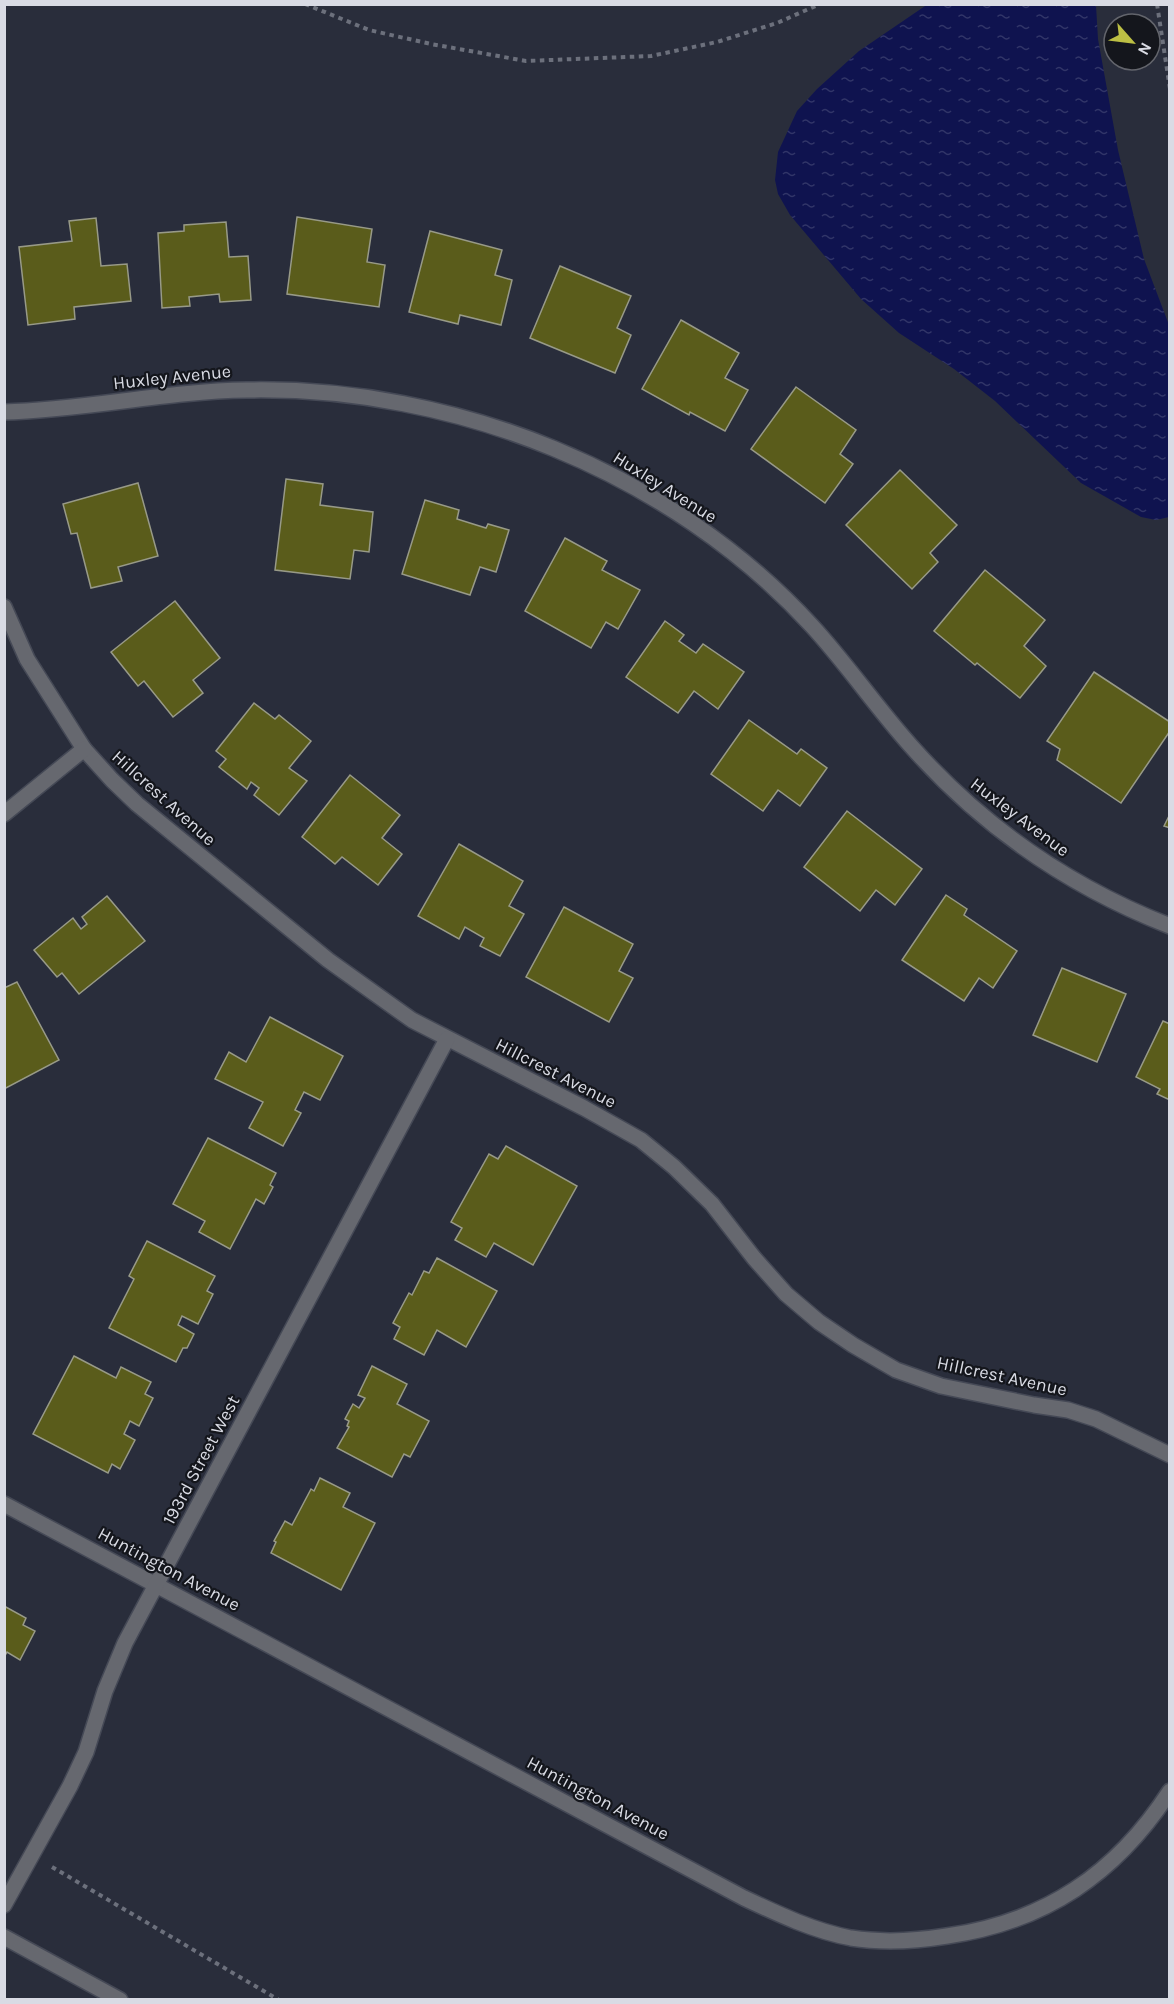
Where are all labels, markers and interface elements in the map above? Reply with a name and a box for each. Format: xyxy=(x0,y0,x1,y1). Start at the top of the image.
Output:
north arrow xyxy=(1102,12,1162,72)
text: N xyxy=(1134,39,1156,58)
street label: Huxley Avenue xyxy=(112,360,232,394)
street label: Huxley Avenue xyxy=(609,446,721,528)
street label: Hillcrest Avenue xyxy=(107,746,221,850)
street label: Huxley Avenue xyxy=(966,773,1074,861)
street label: Hillcrest Avenue xyxy=(492,1033,620,1113)
street label: Hillcrest Avenue xyxy=(935,1351,1069,1401)
street label: 193rd Street West xyxy=(158,1391,244,1528)
street label: Huntington Avenue xyxy=(94,1522,244,1616)
street label: Huntington Avenue xyxy=(523,1751,673,1845)

